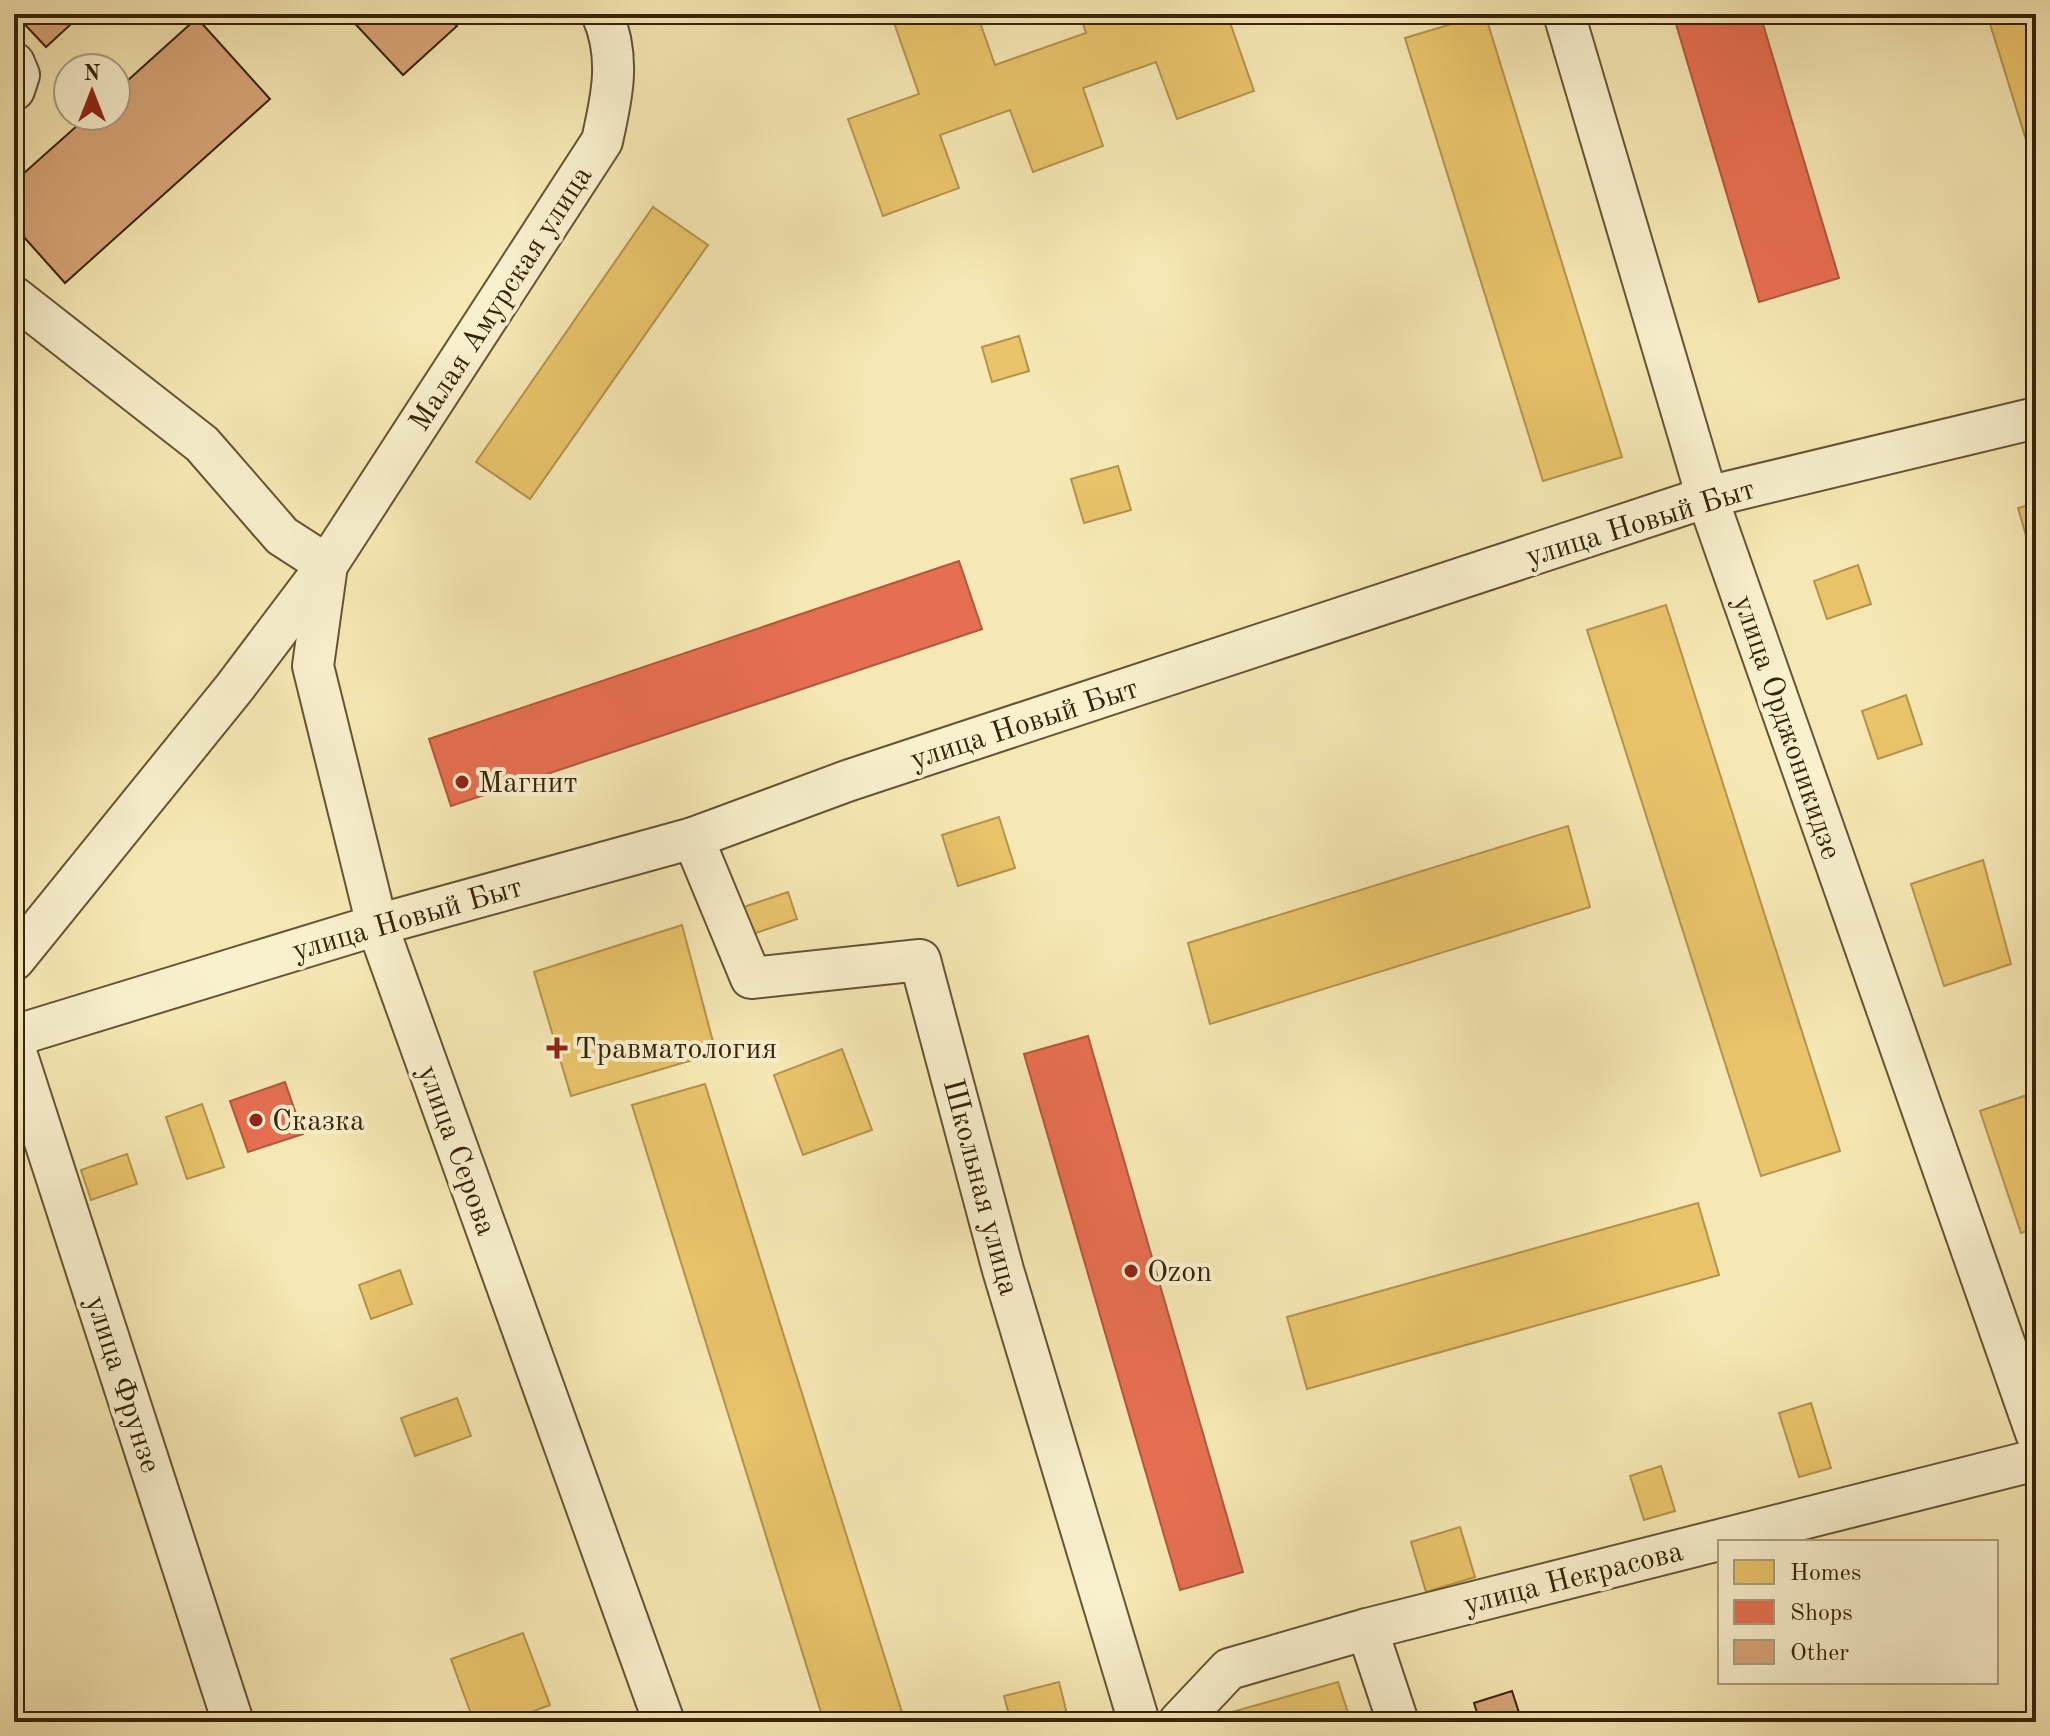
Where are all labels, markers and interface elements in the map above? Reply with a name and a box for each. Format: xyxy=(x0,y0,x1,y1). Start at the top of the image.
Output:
north arrow xyxy=(52,52,132,132)
text: N xyxy=(84,63,101,85)
street label: Малая Амурская улица xyxy=(405,161,599,437)
street label: улица Новый Быт xyxy=(1523,475,1759,573)
street label: улица Орджоникидзе xyxy=(1727,592,1845,864)
street label: улица Новый Быт xyxy=(907,674,1142,776)
place label: Магнит xyxy=(478,769,578,799)
marker: Магнит xyxy=(453,773,471,791)
street label: улица Новый Быт xyxy=(289,873,526,967)
place label: Травматология xyxy=(575,1035,777,1065)
marker: Травматология xyxy=(546,1037,568,1059)
street label: улица Серова xyxy=(411,1062,501,1240)
street label: Школьная улица xyxy=(937,1076,1023,1299)
place label: Сказка xyxy=(272,1107,365,1137)
marker: Сказка xyxy=(247,1111,265,1129)
place label: Ozon xyxy=(1147,1258,1212,1288)
marker: Ozon xyxy=(1122,1262,1140,1280)
street label: улица Фрунзе xyxy=(79,1292,165,1477)
street label: улица Некрасова xyxy=(1461,1537,1687,1621)
legend xyxy=(1718,1540,1998,1684)
text: Homes xyxy=(1790,1562,1861,1586)
text: Shops xyxy=(1790,1602,1853,1626)
text: Other xyxy=(1790,1642,1849,1666)

